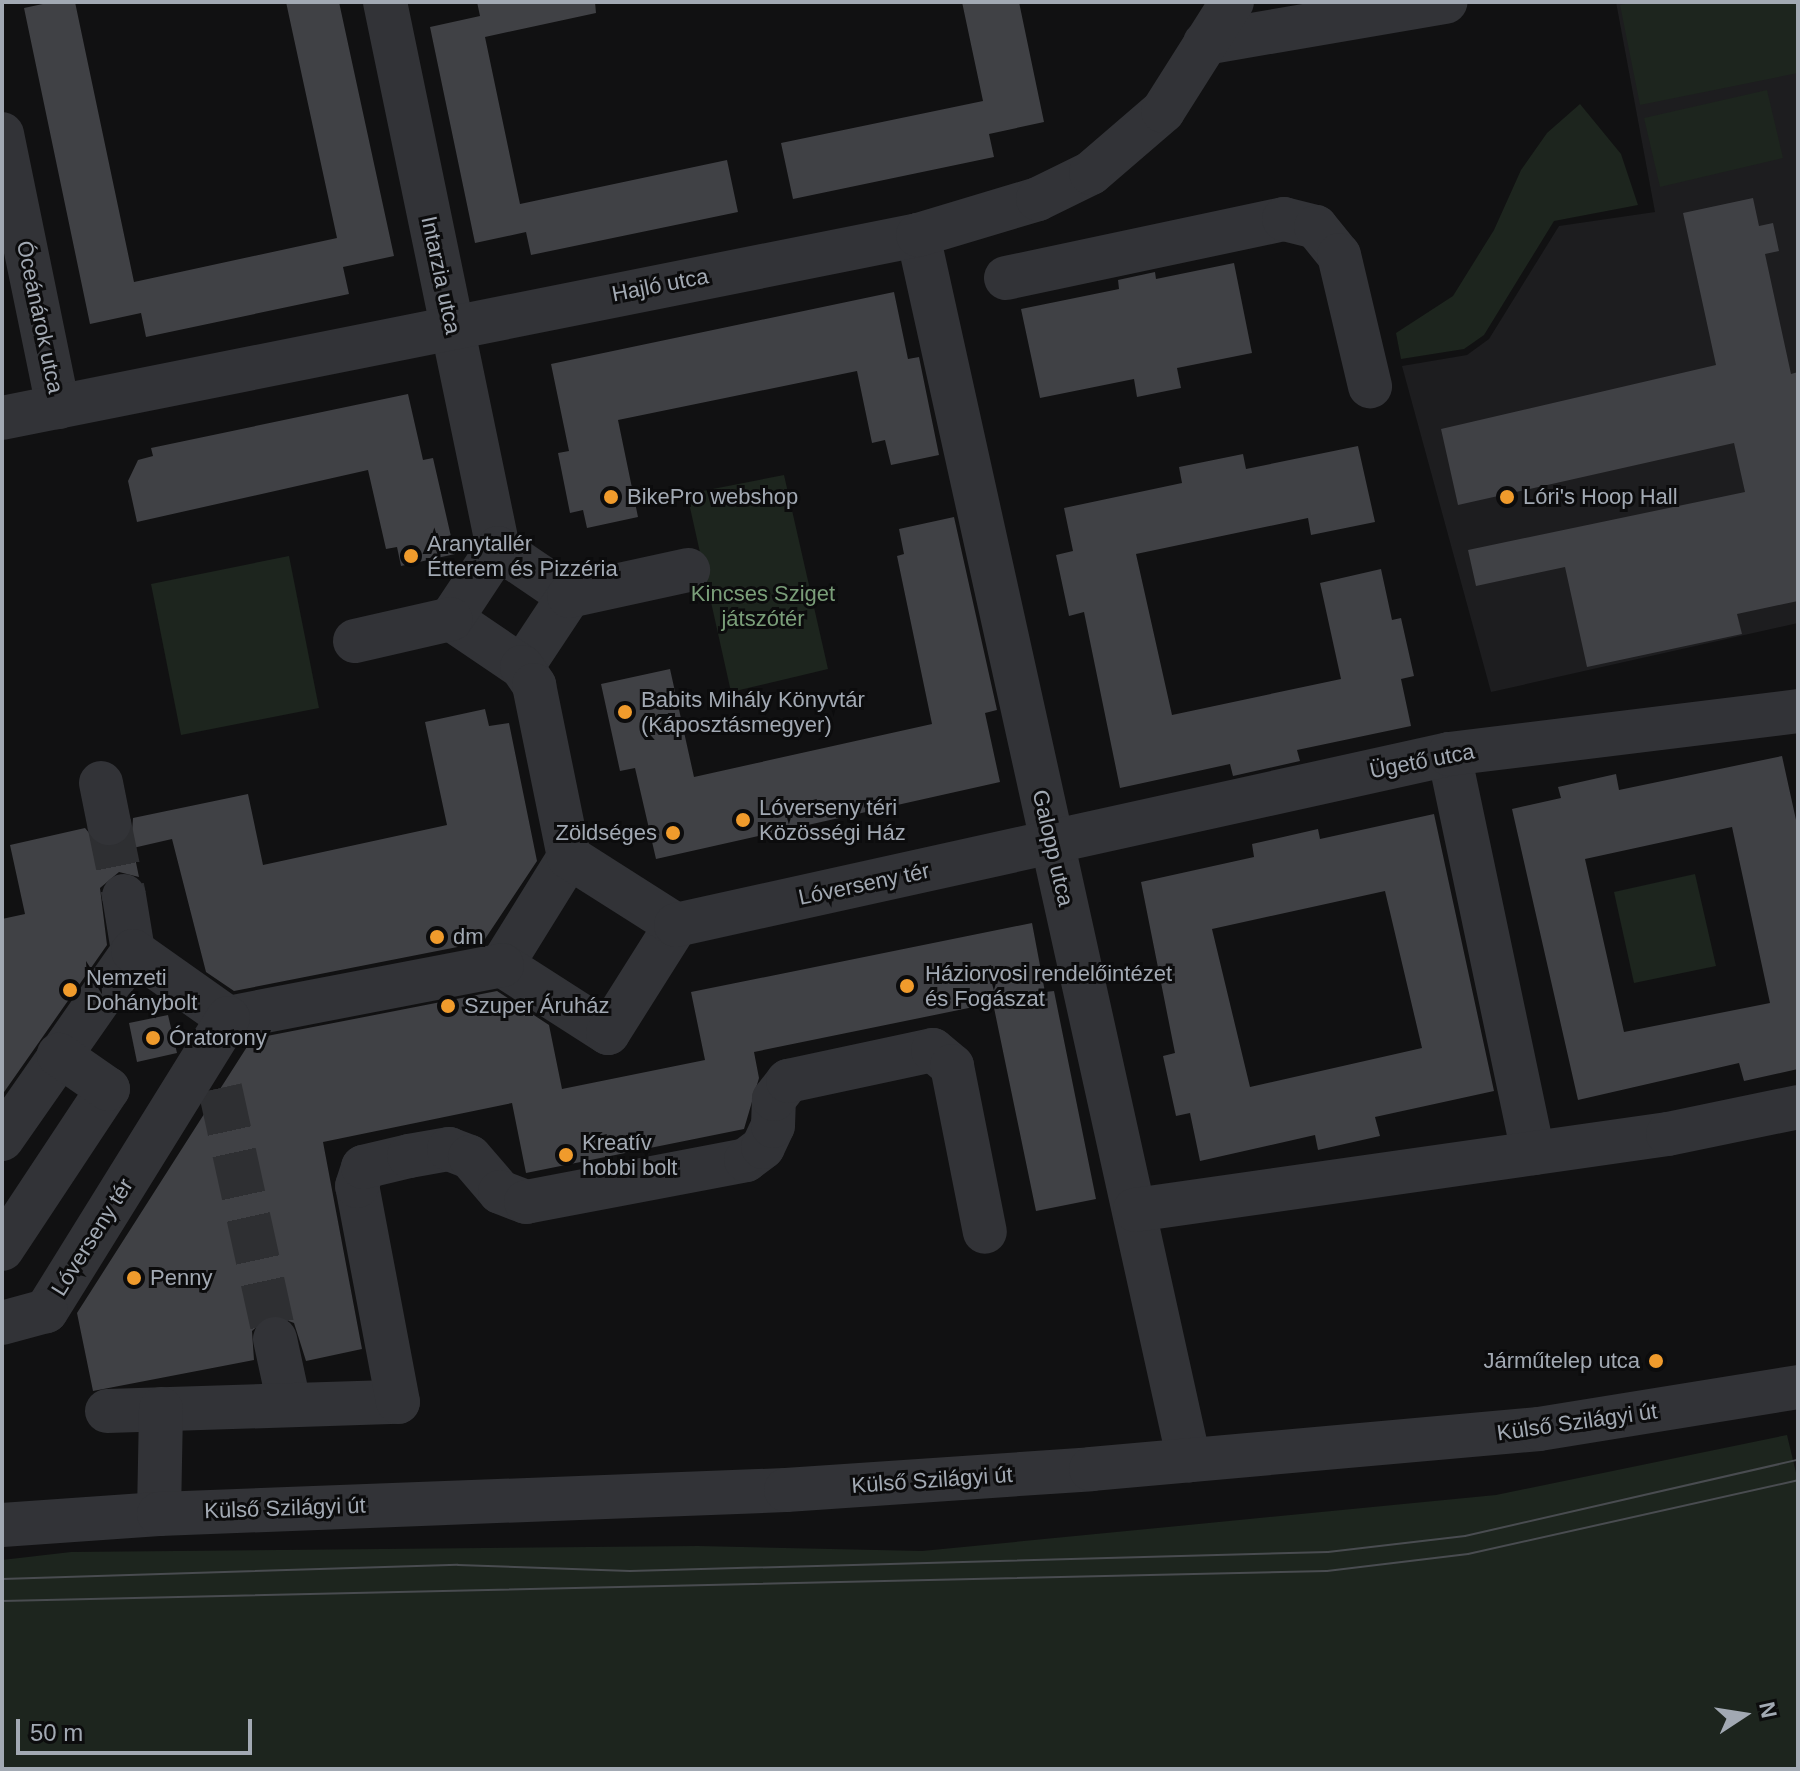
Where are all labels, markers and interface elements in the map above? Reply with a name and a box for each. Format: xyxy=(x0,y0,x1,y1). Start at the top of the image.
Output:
street label: Intarzia utca xyxy=(416,214,466,336)
street label: Óceánárok utca xyxy=(11,238,69,396)
street label: Hajló utca xyxy=(609,263,711,307)
place label: BikePro webshop xyxy=(627,484,798,510)
place label: Lóri's Hoop Hall xyxy=(1523,484,1678,510)
marker: BikePro webshop xyxy=(602,488,620,506)
marker: Lóri's Hoop Hall xyxy=(1498,488,1516,506)
place label: Aranytallér Étterem és Pizzéria xyxy=(427,530,618,582)
marker: Aranytallér Étterem és Pizzéria xyxy=(402,547,420,565)
park label: Kincses Sziget játszótér xyxy=(691,580,835,632)
place label: Babits Mihály Könyvtár (Káposztásmegyer) xyxy=(641,686,865,738)
marker: Babits Mihály Könyvtár (Káposztásmegyer) xyxy=(616,703,634,721)
street label: Ügető utca xyxy=(1367,738,1477,784)
street label: Galopp utca xyxy=(1027,787,1079,909)
place label: Lóverseny téri Közösségi Ház xyxy=(759,794,906,846)
marker: Lóverseny téri Közösségi Ház xyxy=(734,811,752,829)
place label: Zöldséges xyxy=(555,820,657,846)
marker: Zöldséges xyxy=(664,824,682,842)
street label: Lóverseny tér xyxy=(796,857,932,911)
place label: dm xyxy=(453,924,484,950)
marker: dm xyxy=(428,928,446,946)
place label: Háziorvosi rendelőintézet és Fogászat xyxy=(925,960,1172,1012)
place label: Nemzeti Dohánybolt xyxy=(86,964,197,1016)
marker: Háziorvosi rendelőintézet és Fogászat xyxy=(896,975,918,997)
marker: Nemzeti Dohánybolt xyxy=(61,981,79,999)
place label: Szuper Áruház xyxy=(464,993,610,1019)
marker: Szuper Áruház xyxy=(439,997,457,1015)
place label: Óratorony xyxy=(169,1025,267,1051)
marker: Óratorony xyxy=(144,1029,162,1047)
place label: Kreatív hobbi bolt xyxy=(582,1129,677,1180)
marker: Kreatív hobbi bolt xyxy=(557,1146,575,1164)
street label: Lóverseny tér xyxy=(45,1173,139,1301)
place label: Penny xyxy=(150,1265,212,1291)
marker: Penny xyxy=(125,1269,143,1287)
place label: Járműtelep utca xyxy=(1483,1348,1640,1374)
marker: Járműtelep utca xyxy=(1647,1352,1665,1370)
street label: Külső Szilágyi út xyxy=(1495,1398,1659,1446)
street label: Külső Szilágyi út xyxy=(851,1461,1013,1499)
street label: Külső Szilágyi út xyxy=(204,1492,366,1524)
north arrow xyxy=(1704,1675,1784,1755)
text: N xyxy=(1754,1700,1782,1720)
scale bar xyxy=(20,1703,256,1753)
text: 50 m xyxy=(30,1719,83,1746)

